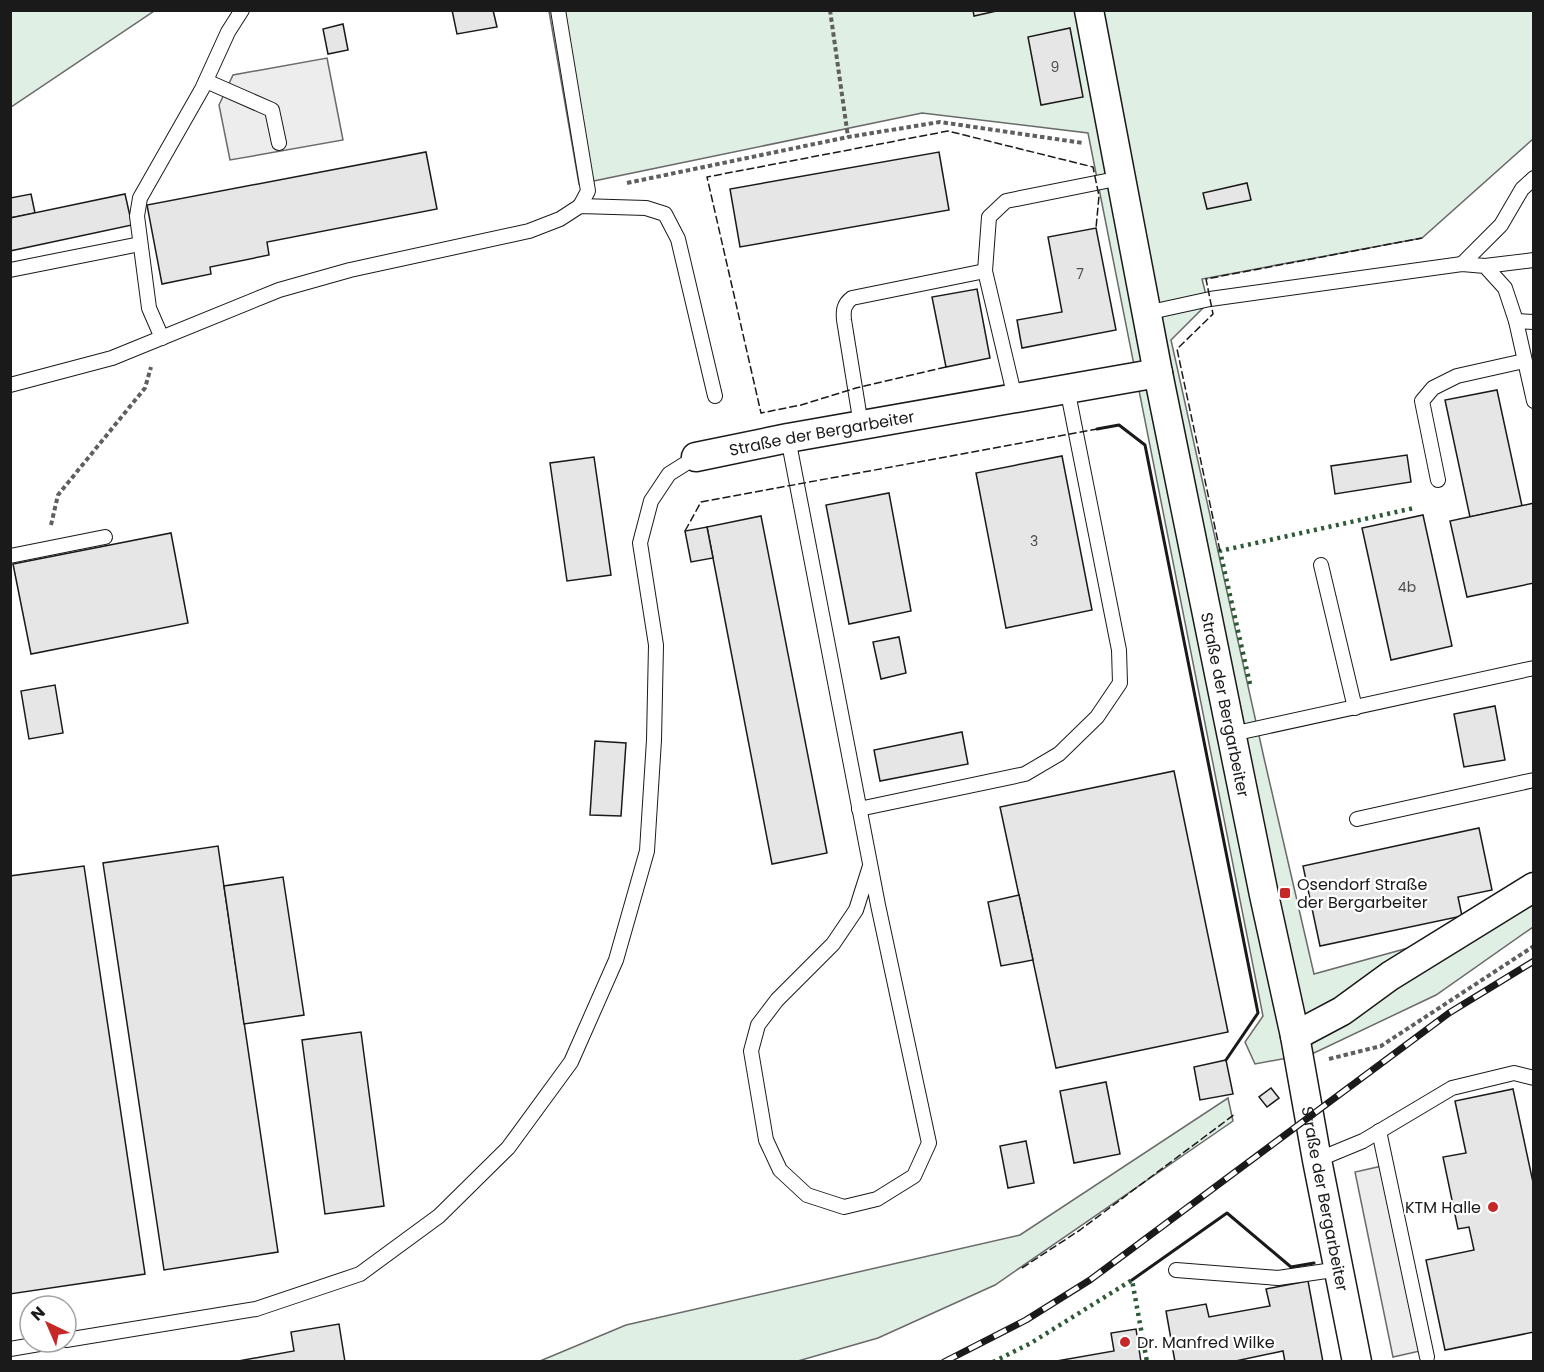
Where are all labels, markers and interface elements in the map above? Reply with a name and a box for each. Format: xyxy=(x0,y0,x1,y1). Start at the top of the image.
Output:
house number: 9 xyxy=(1051,57,1059,77)
house number: 7 xyxy=(1076,264,1084,284)
street label: Straße der Bergarbeiter xyxy=(727,405,916,462)
house number: 3 xyxy=(1030,531,1038,551)
house number: 4b xyxy=(1398,577,1416,597)
street label: Straße der Bergarbeiter xyxy=(1195,610,1255,799)
place label: Osendorf Straße der Bergarbeiter xyxy=(1297,873,1428,914)
marker: Osendorf Straße der Bergarbeiter xyxy=(1278,886,1292,900)
street label: Straße der Bergarbeiter xyxy=(1296,1105,1354,1293)
place label: KTM Halle xyxy=(1405,1196,1481,1219)
marker: KTM Halle xyxy=(1486,1200,1500,1214)
north arrow xyxy=(18,1294,78,1354)
text: N xyxy=(26,1301,50,1326)
place label: Dr. Manfred Wilke xyxy=(1137,1331,1275,1354)
marker: Dr. Manfred Wilke xyxy=(1118,1335,1132,1349)

